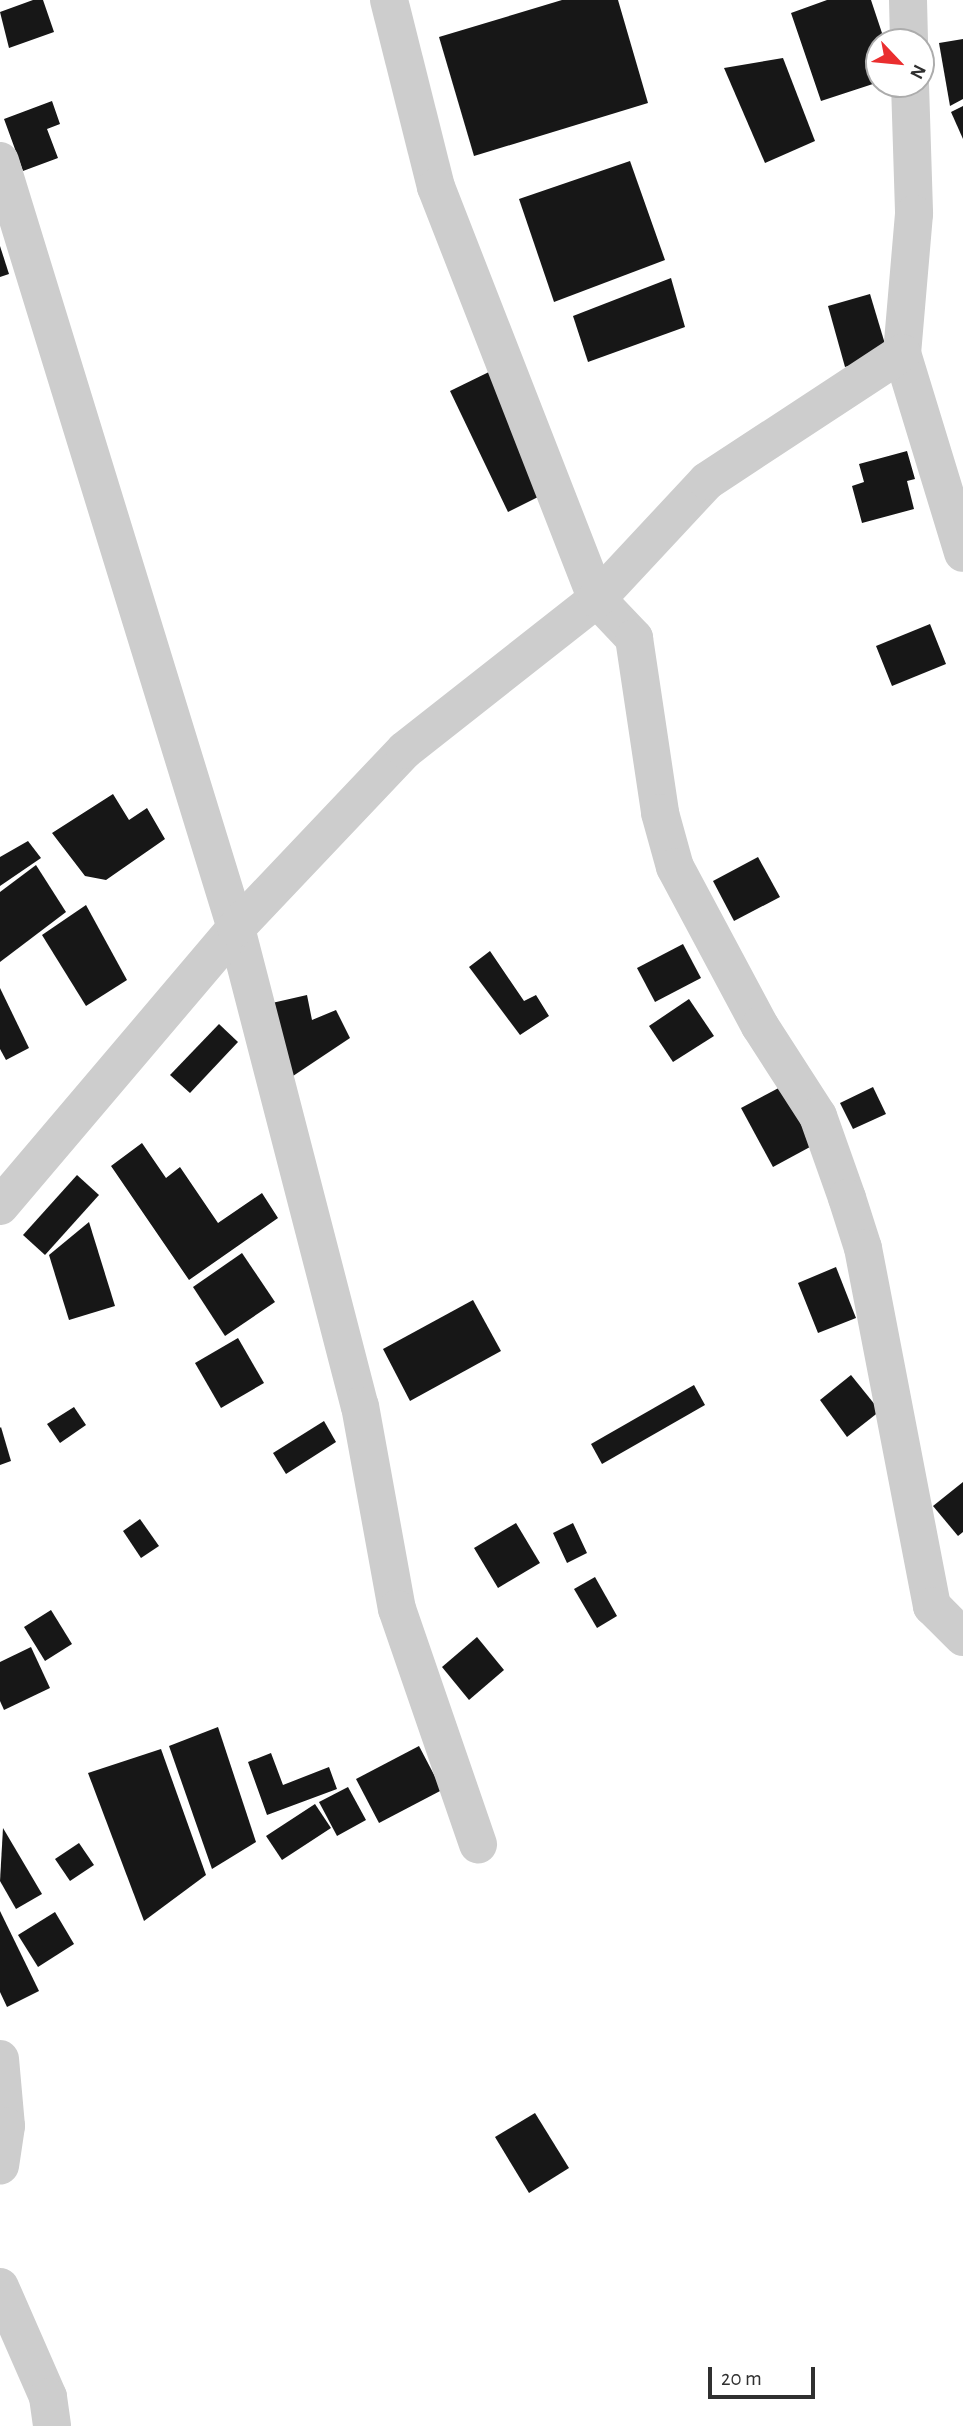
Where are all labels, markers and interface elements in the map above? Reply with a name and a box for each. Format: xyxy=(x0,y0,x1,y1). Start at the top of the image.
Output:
north arrow xyxy=(865,28,935,98)
text: N xyxy=(906,61,929,82)
scale bar xyxy=(711,2352,818,2396)
text: 20 m xyxy=(721,2368,762,2389)

